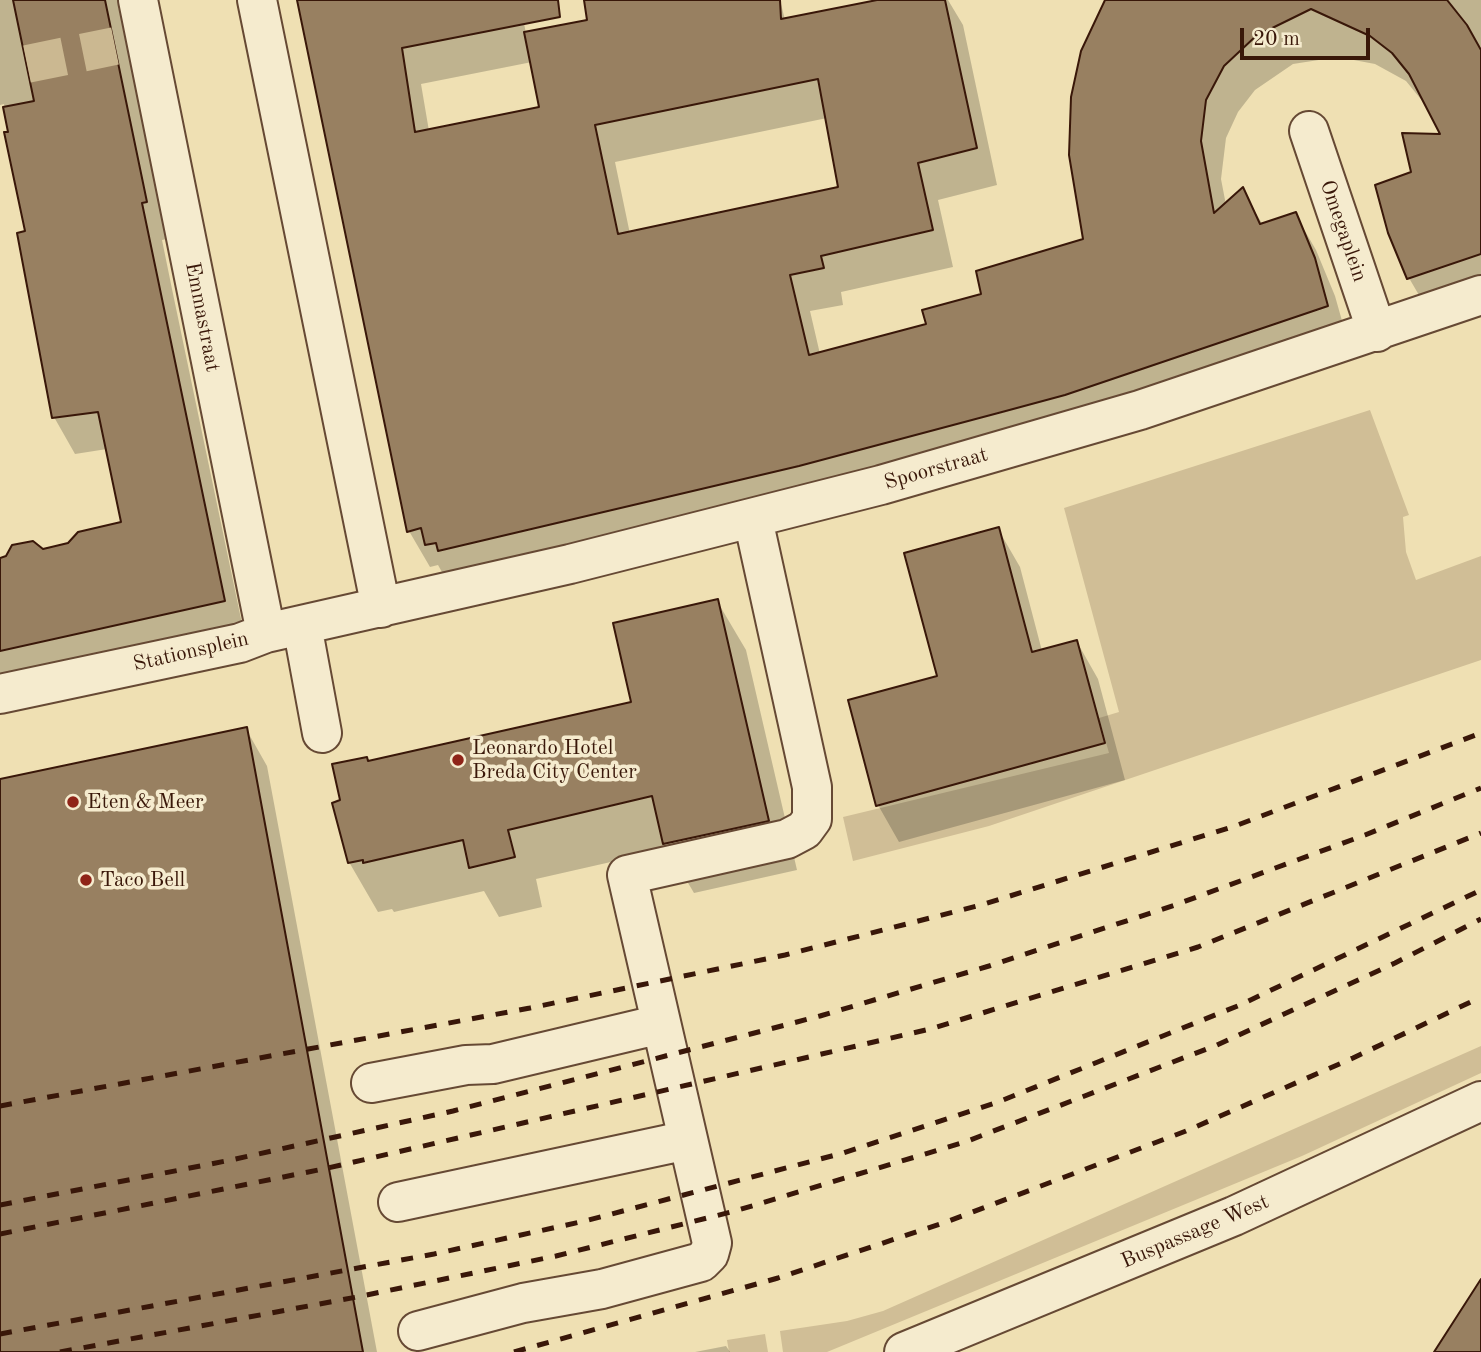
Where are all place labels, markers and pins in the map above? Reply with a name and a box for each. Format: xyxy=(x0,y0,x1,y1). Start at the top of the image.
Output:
place label: Leonardo Hotel Breda City Center xyxy=(472,735,637,785)
marker: Leonardo Hotel Breda City Center xyxy=(450,752,466,768)
place label: Eten & Meer xyxy=(87,789,204,815)
marker: Eten & Meer xyxy=(65,794,81,810)
place label: Taco Bell xyxy=(100,867,185,893)
marker: Taco Bell xyxy=(78,872,94,888)

